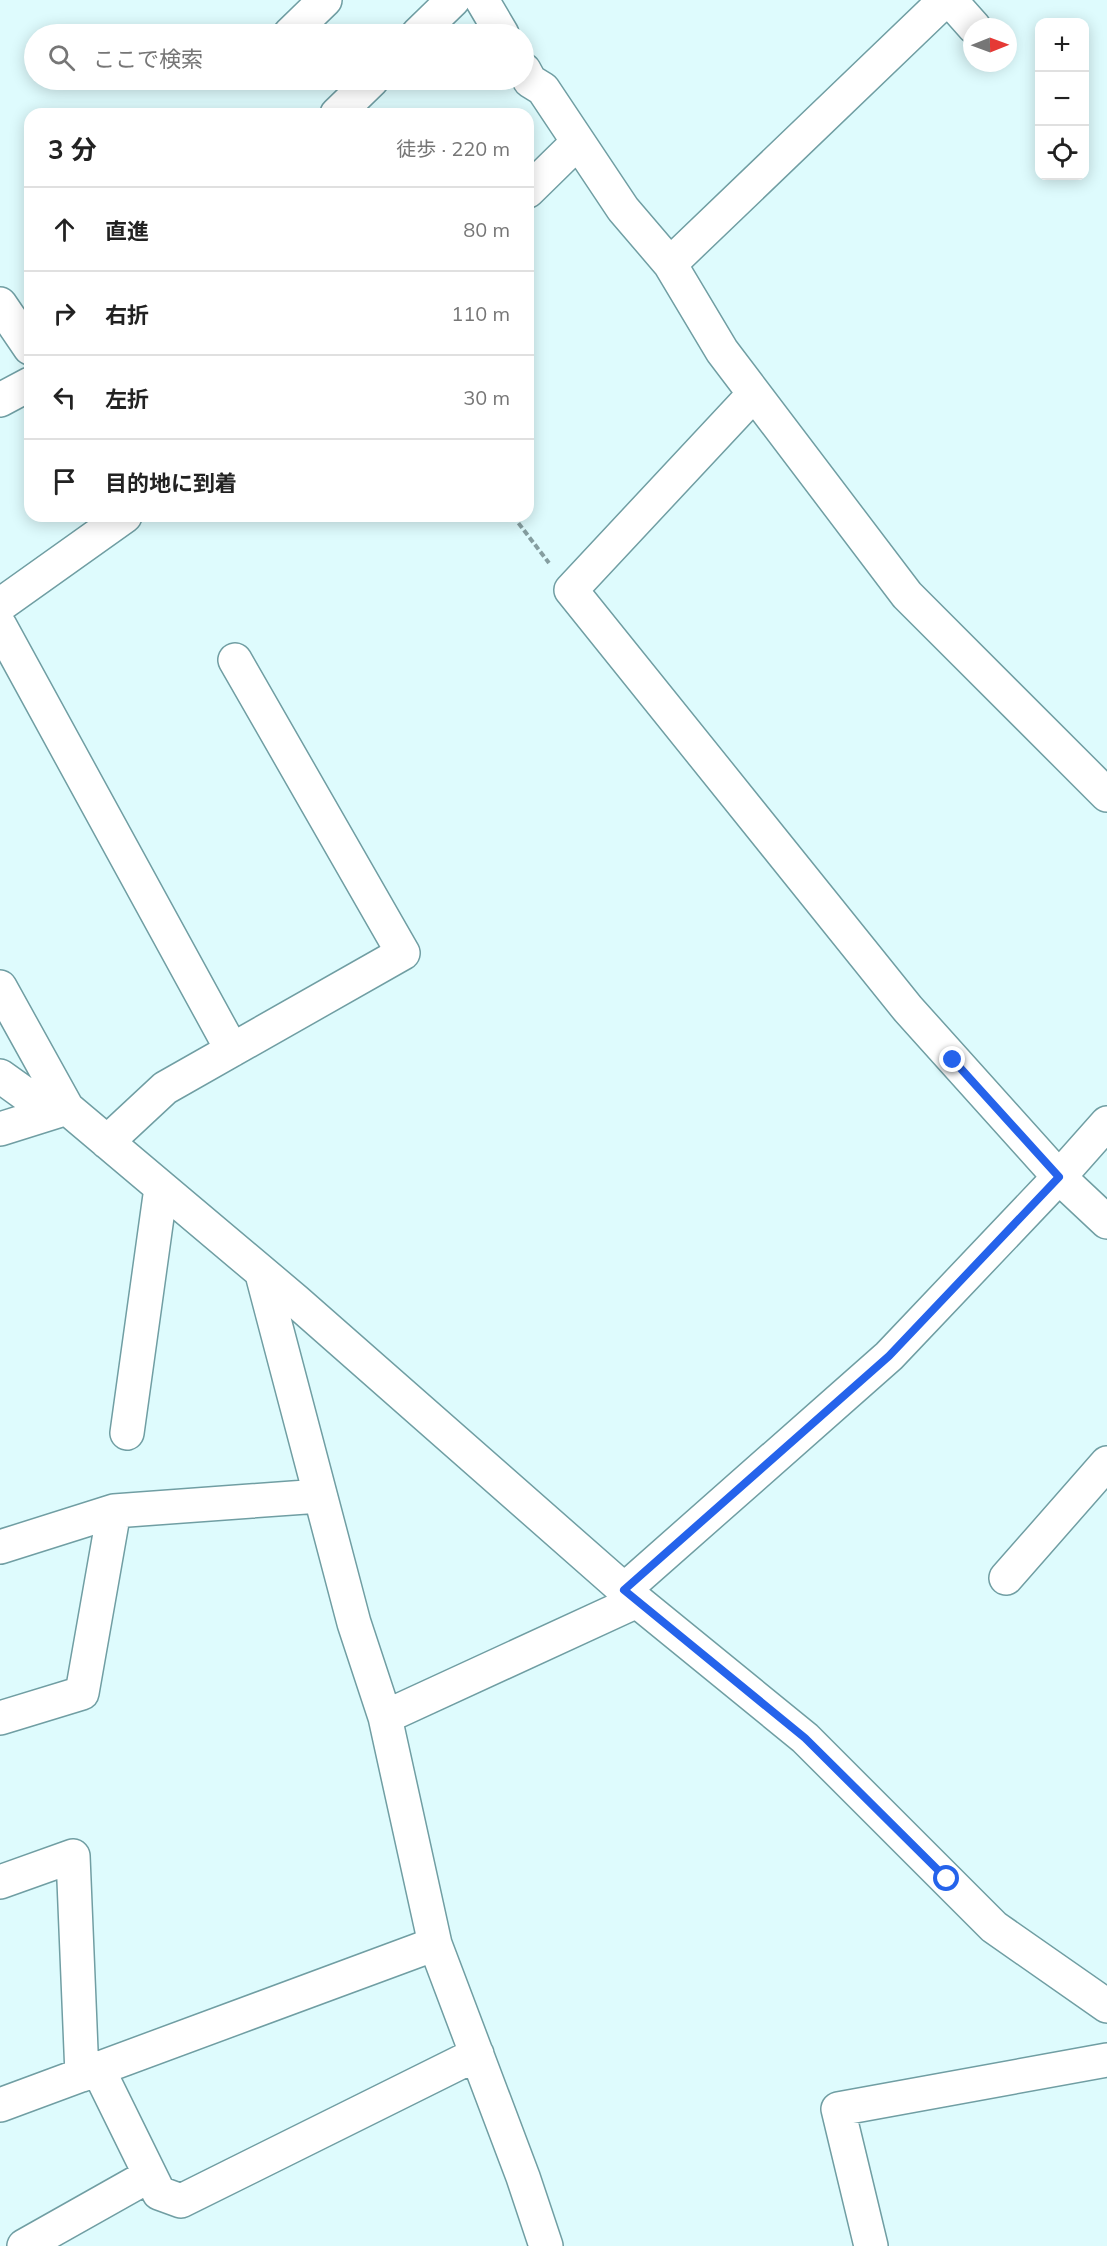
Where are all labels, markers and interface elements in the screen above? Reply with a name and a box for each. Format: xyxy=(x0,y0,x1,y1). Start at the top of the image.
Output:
north arrow xyxy=(963,18,1017,72)
map controls xyxy=(1035,18,1089,180)
button: + xyxy=(1035,18,1089,72)
search box xyxy=(24,24,534,90)
icon: search xyxy=(45,41,78,74)
text: ここで検索 xyxy=(93,45,203,73)
button: − xyxy=(1035,72,1089,126)
button: locate xyxy=(1035,126,1089,180)
text: 3 分 xyxy=(48,133,97,166)
text: 徒歩 · 220 m xyxy=(396,136,510,161)
icon: ahead xyxy=(48,213,81,246)
text: 直進 xyxy=(105,217,149,245)
text: 80 m xyxy=(463,217,510,242)
icon: right xyxy=(48,297,81,330)
text: 右折 xyxy=(105,301,149,329)
text: 110 m xyxy=(451,301,510,326)
icon: left xyxy=(48,381,81,414)
text: 左折 xyxy=(105,385,149,413)
text: 30 m xyxy=(463,385,510,410)
icon: arrive xyxy=(48,465,81,498)
text: 目的地に到着 xyxy=(105,469,237,497)
route end xyxy=(939,1046,965,1072)
route start xyxy=(933,1865,959,1891)

